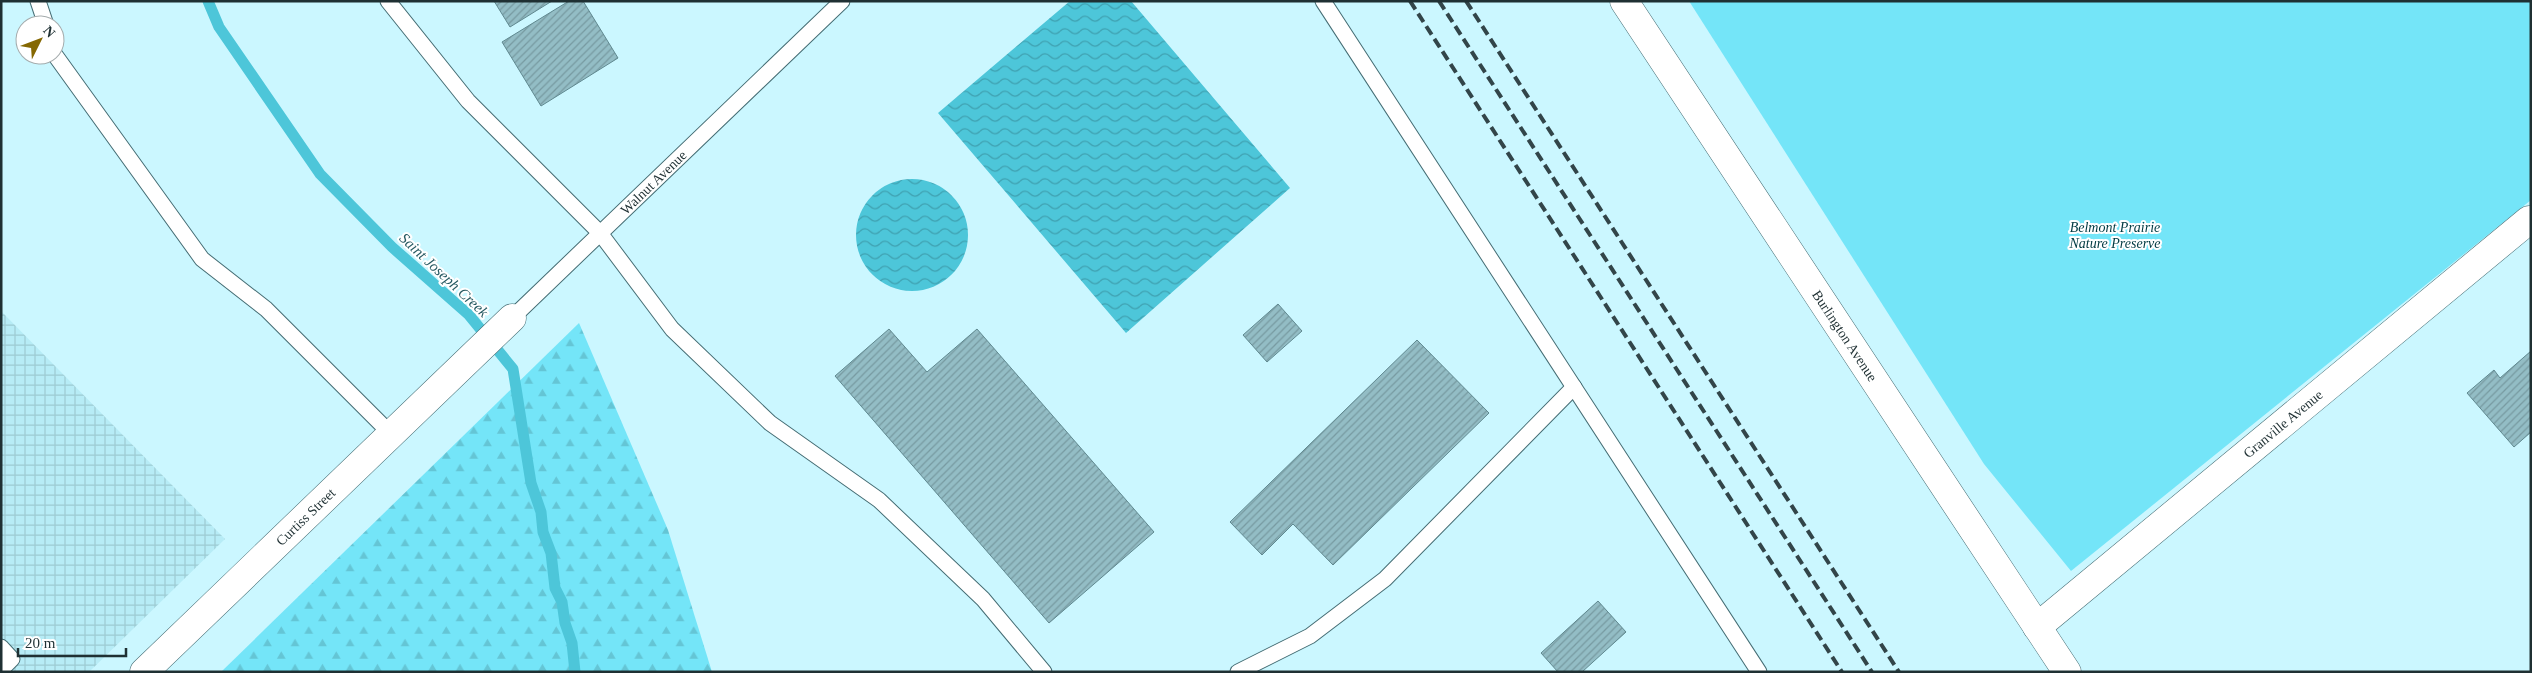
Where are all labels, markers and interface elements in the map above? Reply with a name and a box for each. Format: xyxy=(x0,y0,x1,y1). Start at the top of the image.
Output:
north arrow xyxy=(15,15,65,65)
text: N xyxy=(40,23,58,40)
street label: Walnut Avenue xyxy=(618,148,690,218)
park label: Belmont Prairie Nature Preserve xyxy=(2068,220,2161,251)
water label: Saint Joseph Creek xyxy=(396,230,492,320)
street label: Burlington Avenue xyxy=(1809,288,1880,384)
street label: Granville Avenue xyxy=(2241,387,2326,461)
street label: Curtiss Street xyxy=(273,485,338,549)
scale bar xyxy=(18,626,125,658)
text: 20 m xyxy=(25,635,56,651)

